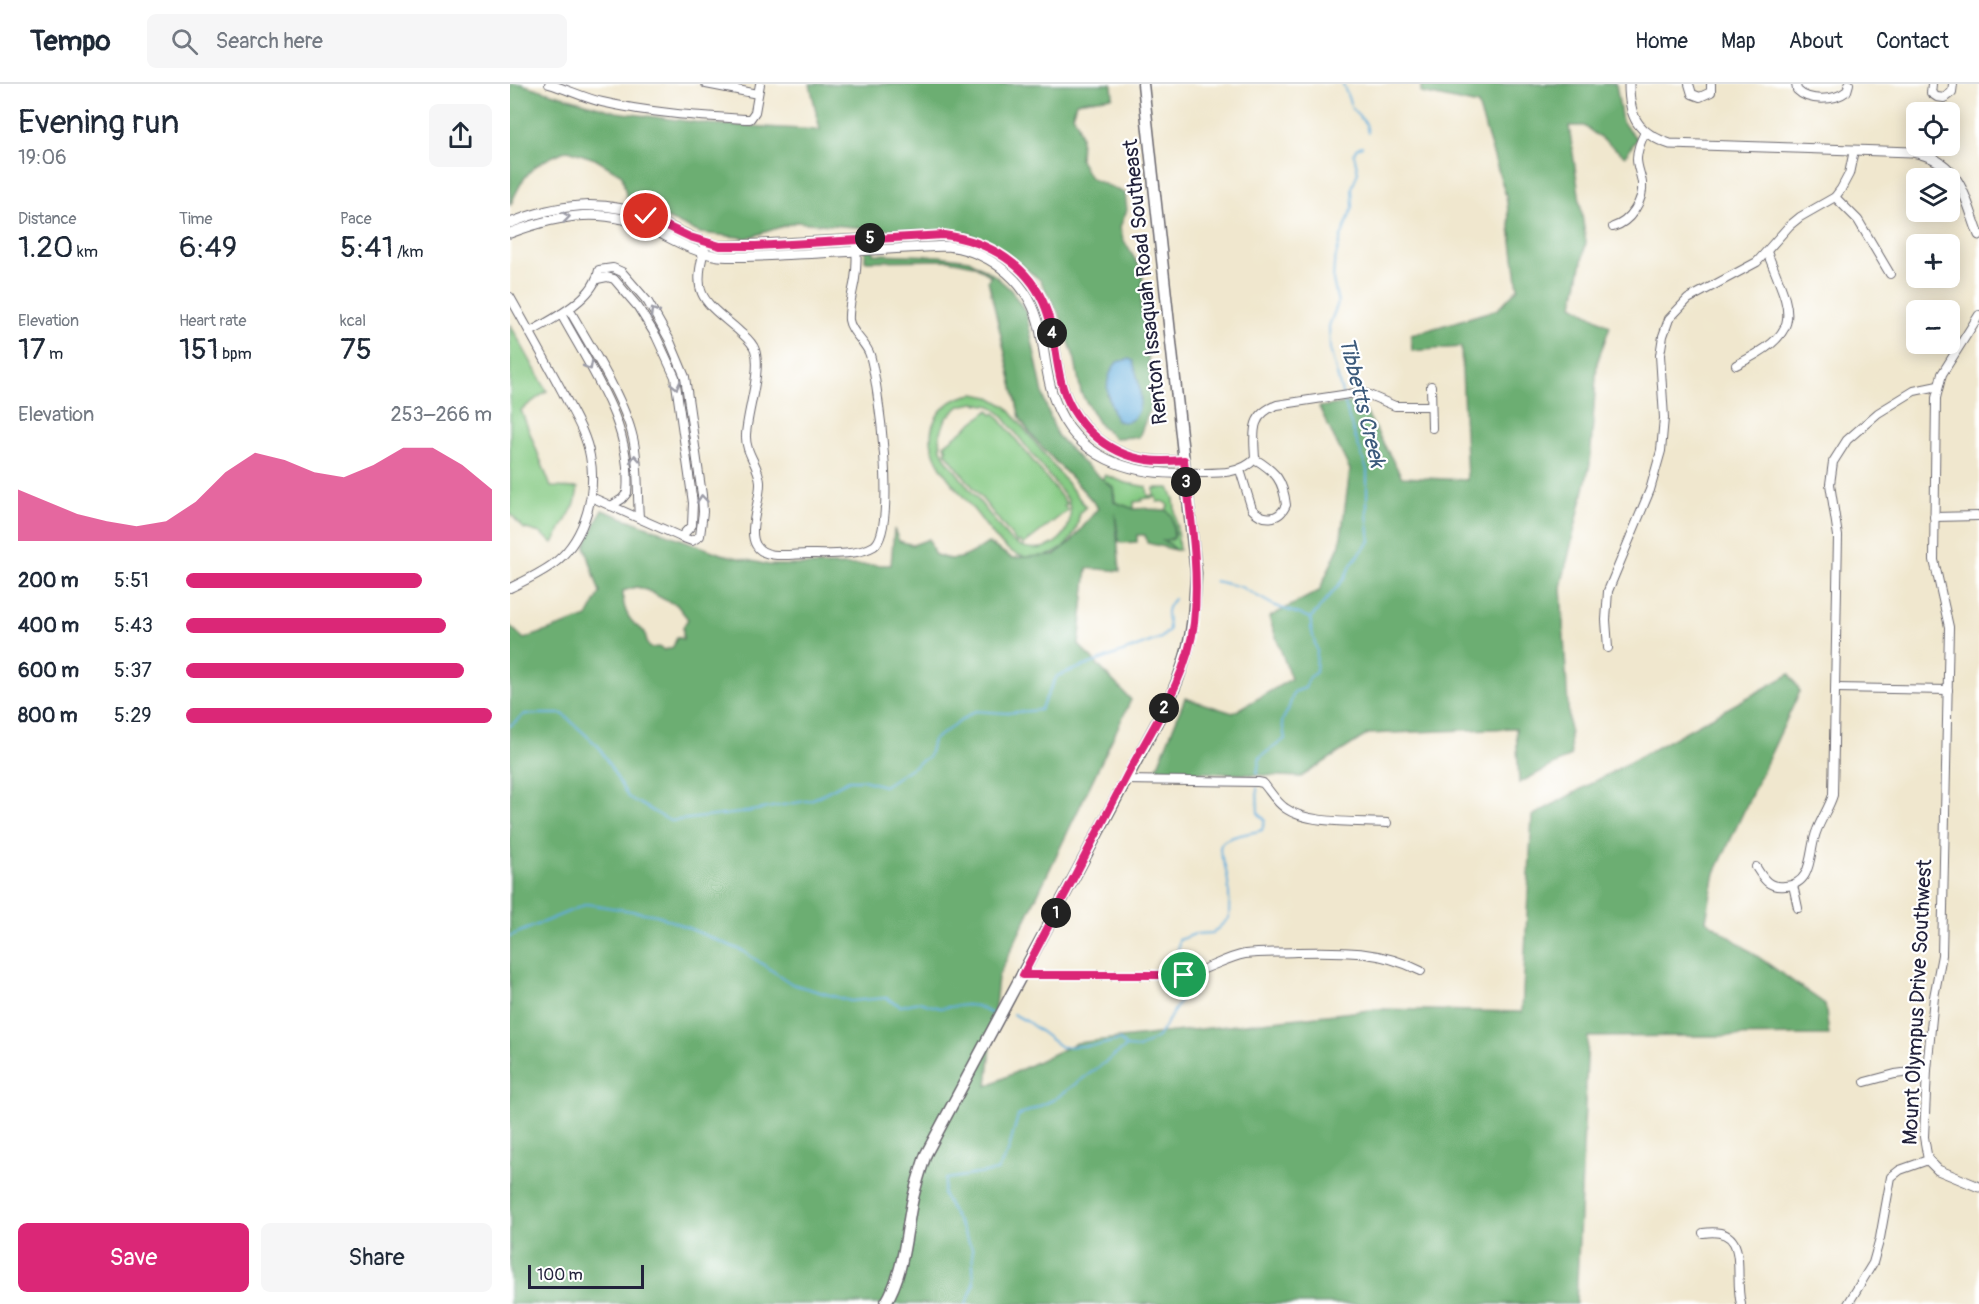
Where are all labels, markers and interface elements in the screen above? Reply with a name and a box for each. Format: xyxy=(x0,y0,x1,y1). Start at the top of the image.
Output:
search box xyxy=(147,14,567,68)
text: Tempo xyxy=(30,24,111,59)
icon: search xyxy=(168,25,201,58)
text: Search here xyxy=(216,27,323,55)
text: Home xyxy=(1635,28,1688,55)
text: Map xyxy=(1721,28,1756,55)
text: About xyxy=(1789,28,1843,55)
text: Contact xyxy=(1876,28,1949,55)
text: Evening run xyxy=(18,102,179,143)
map controls xyxy=(1906,102,1960,354)
button: locate xyxy=(1906,102,1960,156)
button: share xyxy=(429,104,492,167)
street label: Renton Issaquah Road Southeast xyxy=(1117,137,1174,426)
text: 19:06 xyxy=(18,145,67,170)
button: layers xyxy=(1906,168,1960,222)
pin xyxy=(620,190,671,241)
icon: check xyxy=(629,199,662,232)
text: Distance xyxy=(18,209,77,229)
text: Time xyxy=(179,209,212,229)
text: Pace xyxy=(340,209,372,229)
one-way arrow xyxy=(561,211,570,223)
pin: 5 xyxy=(855,223,885,253)
text: 5 xyxy=(866,228,874,248)
text: 1.20 xyxy=(18,229,74,266)
text: 6:49 xyxy=(179,229,237,266)
text: 5:41 xyxy=(340,229,393,266)
button: + xyxy=(1906,234,1960,288)
text: km xyxy=(74,242,98,262)
text: /km xyxy=(393,242,424,262)
button: − xyxy=(1906,300,1960,354)
one-way arrow xyxy=(649,308,661,318)
text: Elevation xyxy=(18,311,79,331)
text: Heart rate xyxy=(179,311,246,331)
text: kcal xyxy=(340,311,366,331)
pin: 4 xyxy=(1037,318,1067,348)
text: 4 xyxy=(1047,323,1057,343)
text: 17 xyxy=(18,331,46,368)
text: 151 xyxy=(179,331,219,368)
text: 75 xyxy=(340,331,372,368)
water label: Tibbetts Creek xyxy=(1332,334,1392,472)
text: m xyxy=(46,344,63,364)
text: bpm xyxy=(219,344,252,364)
one-way arrow xyxy=(582,360,593,370)
one-way arrow xyxy=(669,380,682,390)
text: Elevation xyxy=(18,402,94,427)
text: 253–266 m xyxy=(390,402,492,427)
one-way arrow xyxy=(629,455,642,464)
pin: 3 xyxy=(1171,467,1201,497)
text: 3 xyxy=(1182,472,1190,492)
one-way arrow xyxy=(696,494,709,503)
text: 200 m xyxy=(18,568,79,593)
text: 5:51 xyxy=(114,568,149,593)
text: 400 m xyxy=(18,613,79,638)
text: 5:43 xyxy=(114,613,153,638)
text: 600 m xyxy=(18,658,79,683)
text: 5:37 xyxy=(114,658,152,683)
pin: 2 xyxy=(1149,693,1179,723)
text: 2 xyxy=(1160,698,1168,718)
text: 800 m xyxy=(18,703,78,728)
text: 5:29 xyxy=(114,703,152,728)
street label: Mount Olympus Drive Southwest xyxy=(1897,858,1938,1146)
pin: 1 xyxy=(1041,898,1071,928)
text: 1 xyxy=(1053,903,1059,923)
pin xyxy=(1158,949,1209,1000)
icon: arrive xyxy=(1167,958,1200,991)
button: Save xyxy=(18,1223,249,1292)
button: Share xyxy=(261,1223,492,1292)
scale bar xyxy=(528,1262,644,1290)
text: 100 m xyxy=(537,1265,583,1285)

